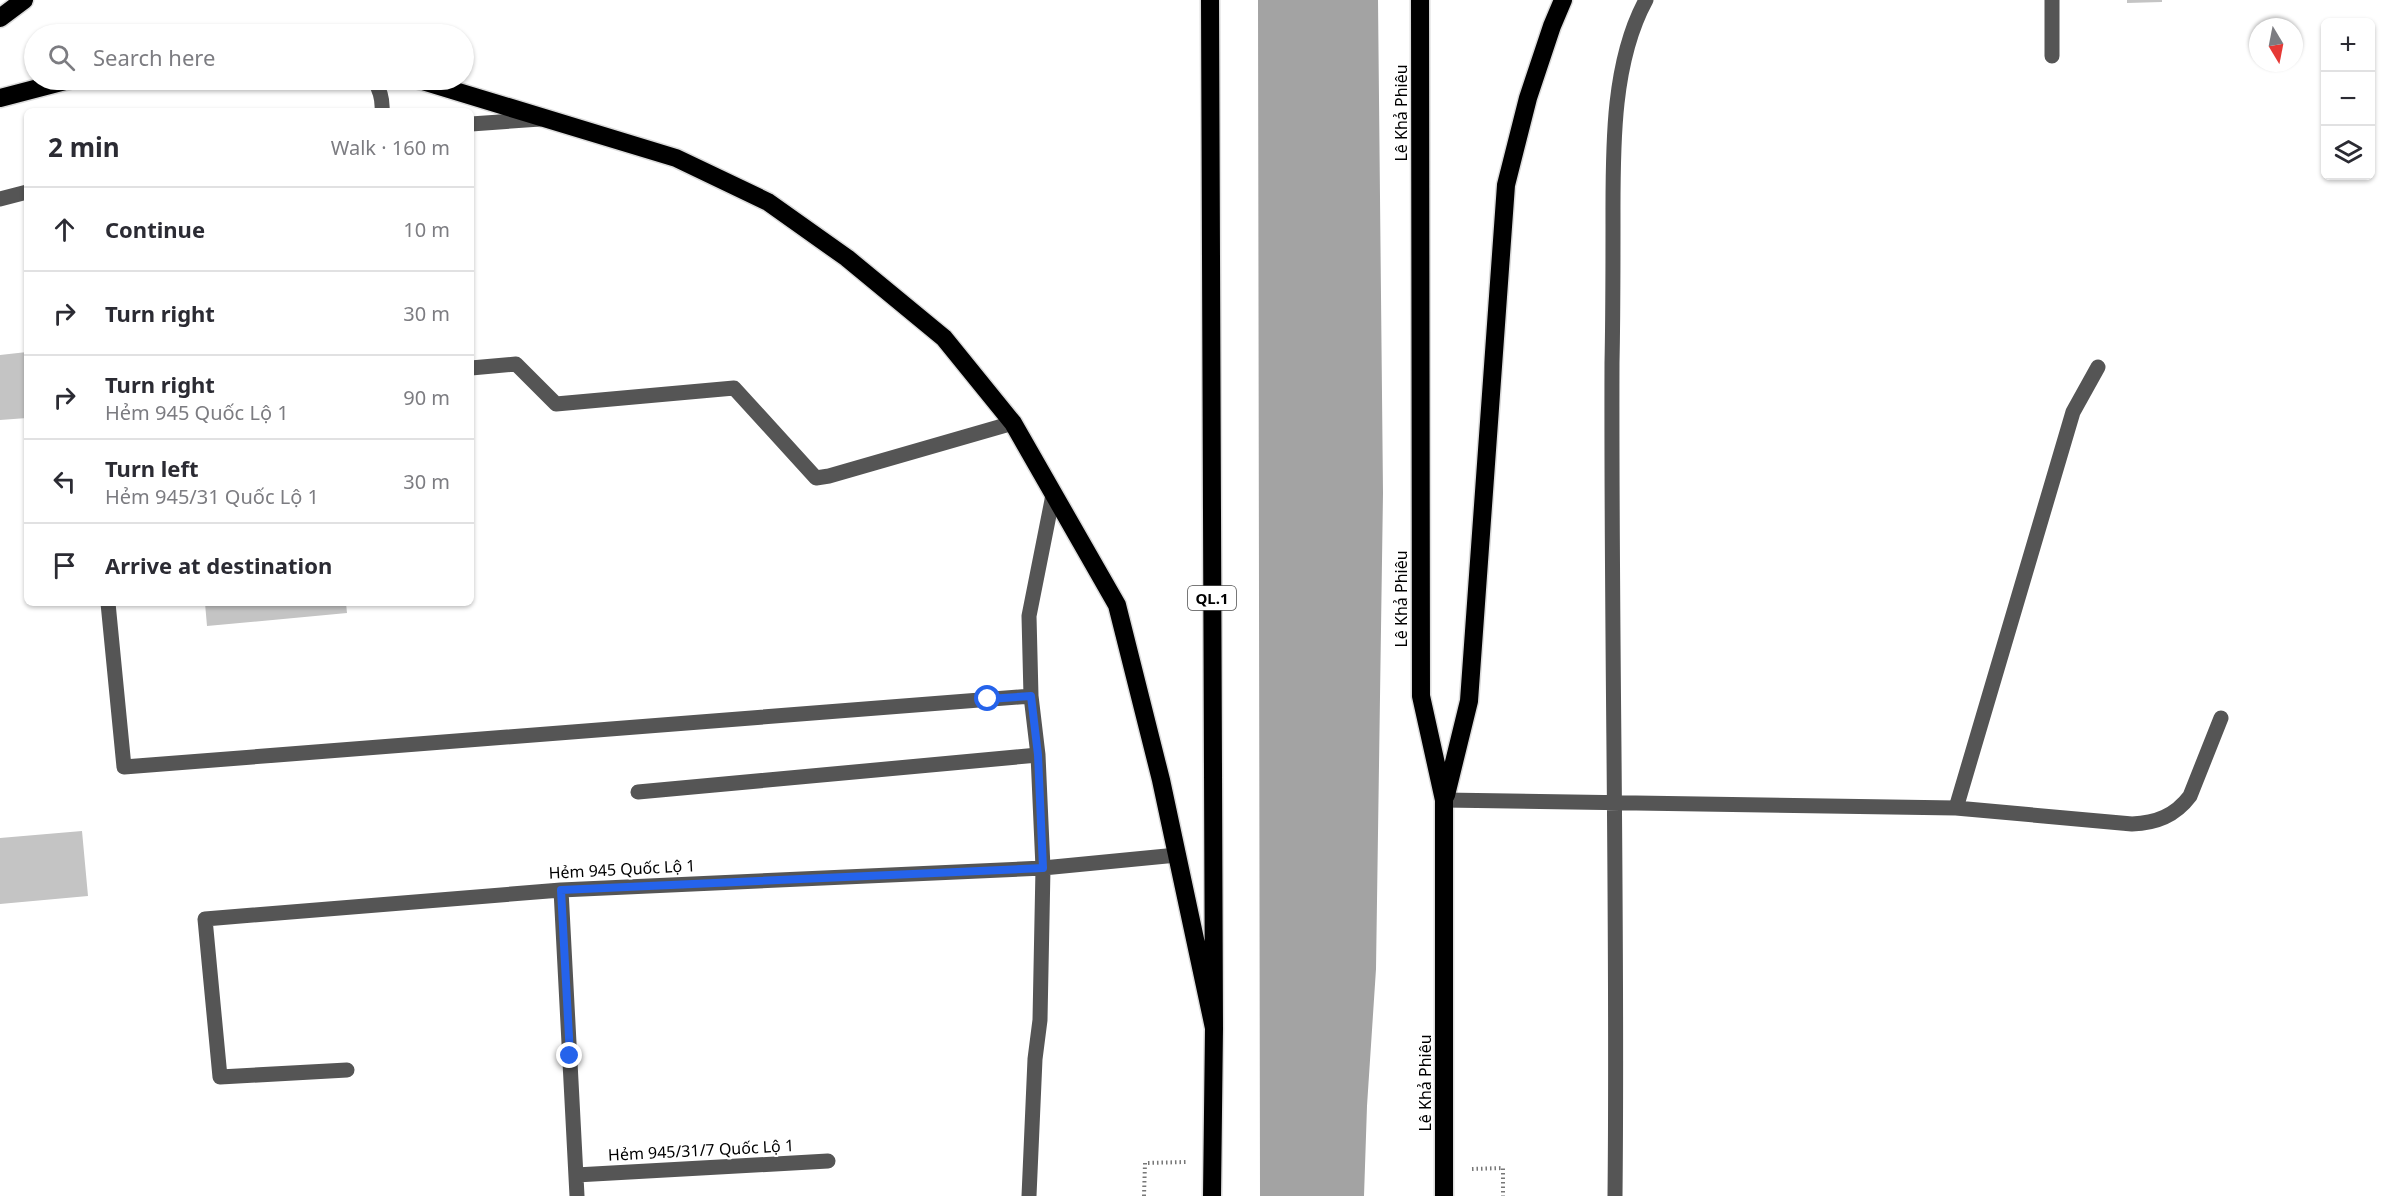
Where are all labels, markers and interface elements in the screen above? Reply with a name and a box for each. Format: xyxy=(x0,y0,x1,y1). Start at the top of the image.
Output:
north arrow xyxy=(2249,18,2303,72)
map controls xyxy=(2321,18,2375,180)
button: + xyxy=(2321,18,2375,72)
search box xyxy=(24,24,474,90)
icon: search xyxy=(45,41,78,74)
text: Search here xyxy=(93,42,215,72)
street label: Lê Khả Phiêu xyxy=(1390,64,1412,162)
button: − xyxy=(2321,72,2375,126)
button: layers xyxy=(2321,126,2375,180)
text: 2 min xyxy=(48,129,120,165)
text: Walk · 160 m xyxy=(331,134,450,161)
icon: ahead xyxy=(48,213,81,246)
text: Continue xyxy=(105,214,205,244)
text: 10 m xyxy=(403,216,450,243)
icon: right xyxy=(48,297,81,330)
text: Turn right xyxy=(105,298,215,328)
text: 30 m xyxy=(403,300,450,327)
text: Turn right xyxy=(105,369,215,399)
icon: right xyxy=(48,381,81,414)
text: 90 m xyxy=(403,384,450,411)
text: Hẻm 945 Quốc Lộ 1 xyxy=(105,399,289,426)
text: Turn left xyxy=(105,453,199,483)
icon: left xyxy=(48,465,81,498)
text: 30 m xyxy=(403,468,450,495)
text: Hẻm 945/31 Quốc Lộ 1 xyxy=(105,483,319,510)
icon: arrive xyxy=(48,549,81,582)
text: Arrive at destination xyxy=(105,550,332,580)
street label: Lê Khả Phiêu xyxy=(1390,550,1412,648)
road number: QL.1 xyxy=(1188,586,1236,610)
route start xyxy=(974,685,1000,711)
street label: Hẻm 945 Quốc Lộ 1 xyxy=(548,854,696,884)
street label: Lê Khả Phiêu xyxy=(1414,1034,1436,1132)
route end xyxy=(556,1042,582,1068)
street label: Hẻm 945/31/7 Quốc Lộ 1 xyxy=(607,1134,795,1166)

